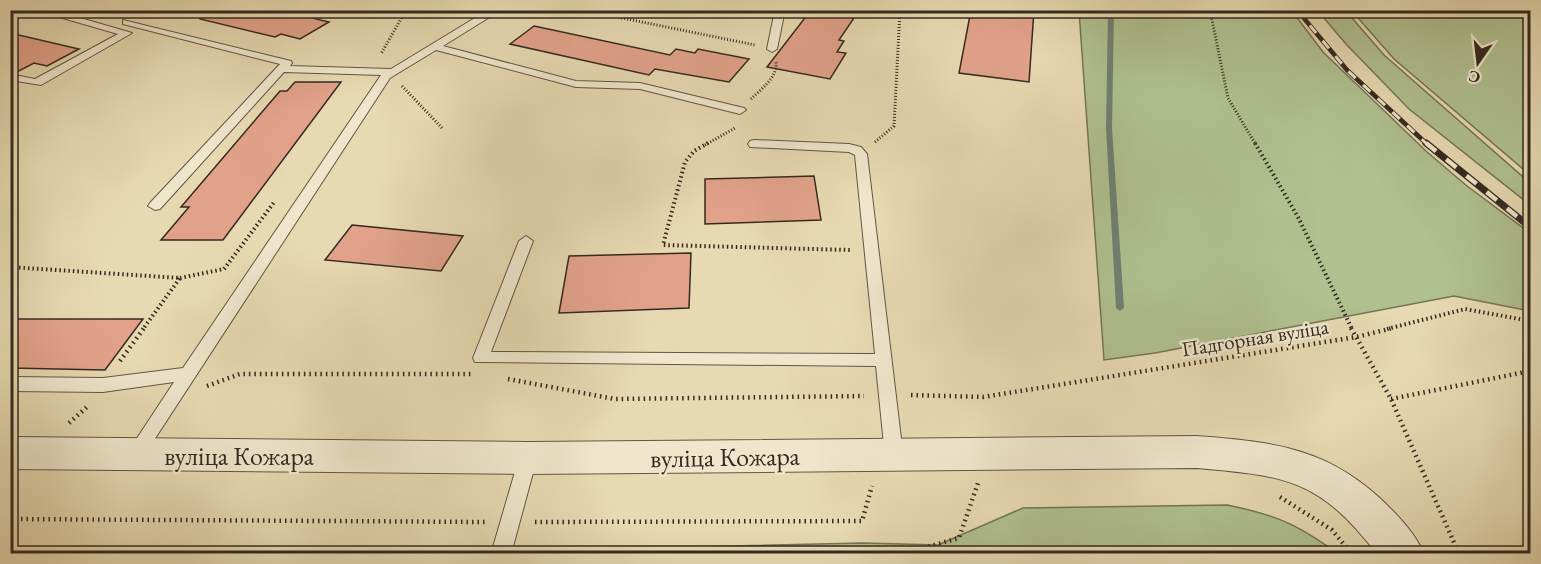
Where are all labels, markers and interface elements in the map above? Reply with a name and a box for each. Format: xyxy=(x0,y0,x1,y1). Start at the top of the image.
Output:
north arrow xyxy=(1448,33,1508,93)
text: С xyxy=(1466,66,1483,89)
street label: Падгорная вуліца xyxy=(1179,312,1331,362)
street label: вуліца Кожара xyxy=(164,439,314,473)
street label: вуліца Кожара xyxy=(650,439,801,475)

